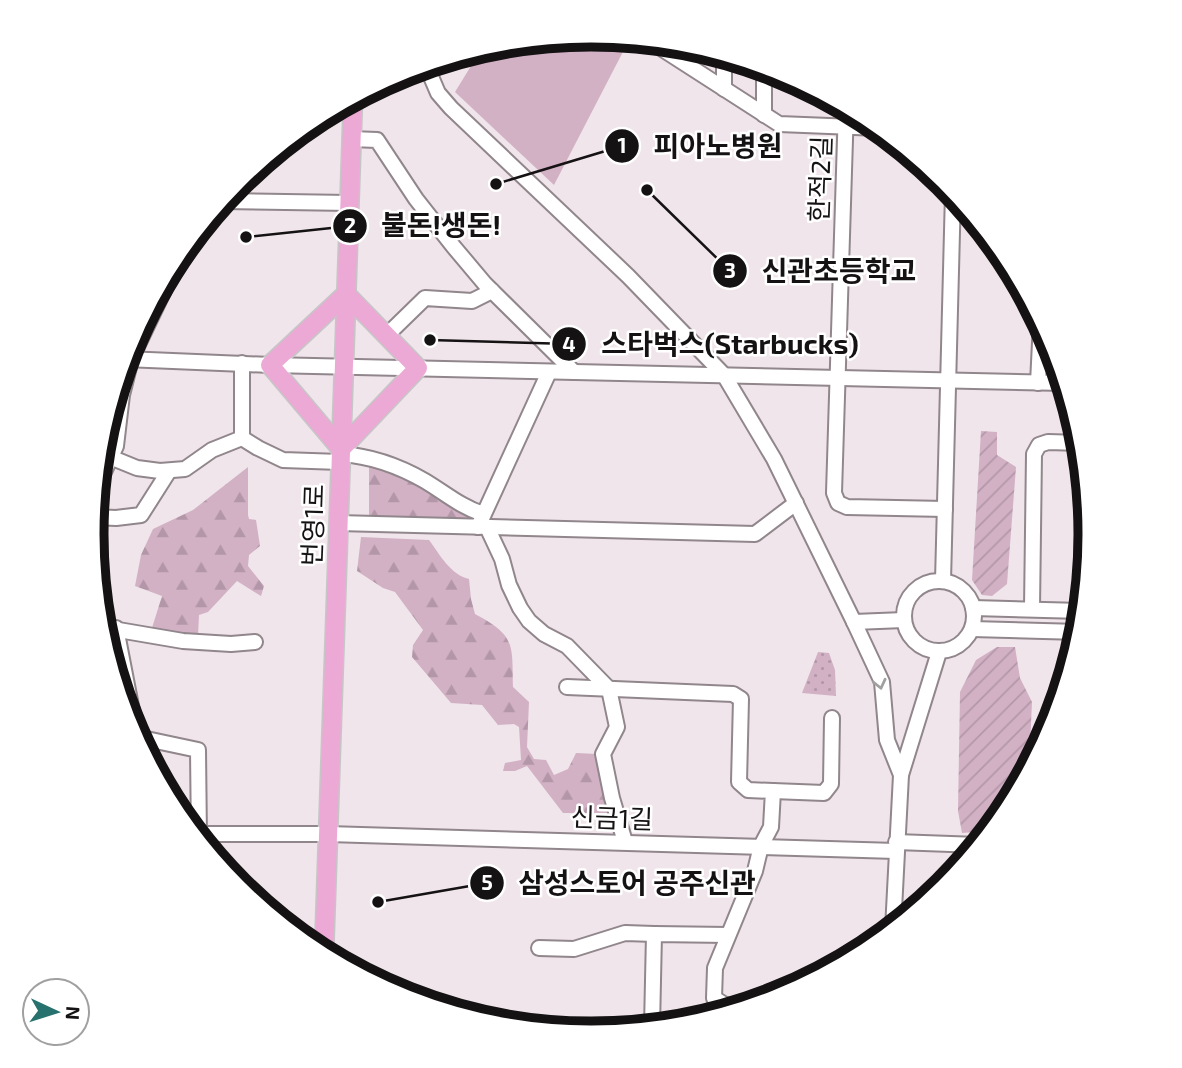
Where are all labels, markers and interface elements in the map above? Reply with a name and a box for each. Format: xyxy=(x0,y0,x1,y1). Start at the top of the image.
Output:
callout: 피아노병원 xyxy=(605,122,796,171)
text: 피아노병원 xyxy=(654,128,782,162)
text: 1 xyxy=(617,132,627,157)
street label: 한적2길 xyxy=(802,135,836,223)
callout: 불돈!생돈! xyxy=(332,201,515,250)
text: 불돈!생돈! xyxy=(381,207,501,241)
text: 2 xyxy=(344,212,356,237)
callout: 신관초등학교 xyxy=(713,247,930,296)
text: 신관초등학교 xyxy=(762,253,916,287)
text: 3 xyxy=(724,257,736,282)
callout: 스타벅스(Starbucks) xyxy=(552,320,872,369)
text: 스타벅스(Starbucks) xyxy=(601,326,859,360)
text: 4 xyxy=(562,331,576,356)
street label: 번영1로 xyxy=(295,483,329,567)
one-way arrow xyxy=(872,678,887,690)
street label: 신금1길 xyxy=(570,800,654,834)
callout: 삼성스토어 공주신관 xyxy=(469,859,770,908)
text: 삼성스토어 공주신관 xyxy=(518,865,756,899)
text: 5 xyxy=(481,869,493,894)
north arrow xyxy=(21,977,91,1047)
text: N xyxy=(62,1006,85,1021)

